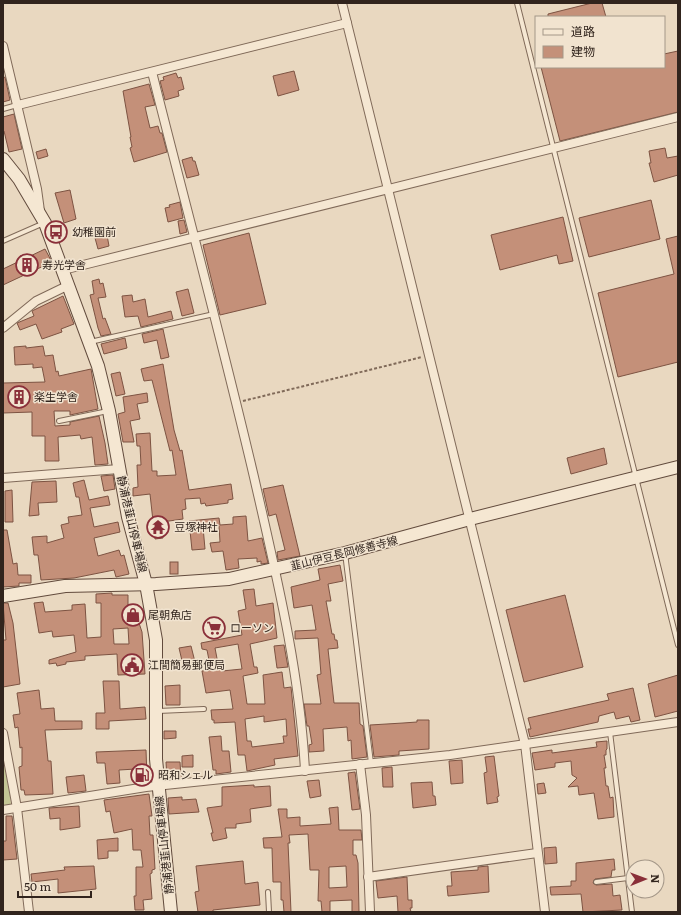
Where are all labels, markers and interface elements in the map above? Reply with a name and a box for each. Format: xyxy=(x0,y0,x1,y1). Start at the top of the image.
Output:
legend xyxy=(535,16,665,68)
text: 道路 xyxy=(571,22,595,40)
text: 建物 xyxy=(571,42,595,60)
bus stop icon: 幼稚園前 xyxy=(43,219,69,245)
place label: 幼稚園前 xyxy=(72,223,116,239)
building icon: 寿光学舎 xyxy=(14,252,40,278)
place label: 寿光学舎 xyxy=(42,256,86,272)
building icon: 楽生学舎 xyxy=(6,384,32,410)
place label: 楽生学舎 xyxy=(34,388,78,404)
street label: 静浦港韮山停車場線 xyxy=(114,474,152,574)
temple icon: 豆塚神社 xyxy=(145,514,171,540)
place label: 豆塚神社 xyxy=(174,518,218,534)
street label: 韮山伊豆長岡修善寺線 xyxy=(288,531,399,573)
shop icon: 尾朝魚店 xyxy=(120,602,146,628)
place label: 尾朝魚店 xyxy=(148,606,192,622)
supermarket icon: ローソン xyxy=(201,615,227,641)
place label: ローソン xyxy=(230,619,274,635)
public building icon: 江間簡易郵便局 xyxy=(119,652,145,678)
place label: 江間簡易郵便局 xyxy=(148,656,225,672)
fuel station icon: 昭和シェル xyxy=(129,762,155,788)
place label: 昭和シェル xyxy=(158,766,213,782)
street label: 静浦港韮山停車場線 xyxy=(150,795,176,895)
north arrow xyxy=(625,859,665,899)
scale bar xyxy=(18,873,91,899)
text: N xyxy=(648,874,664,884)
text: 50 m xyxy=(24,877,51,895)

